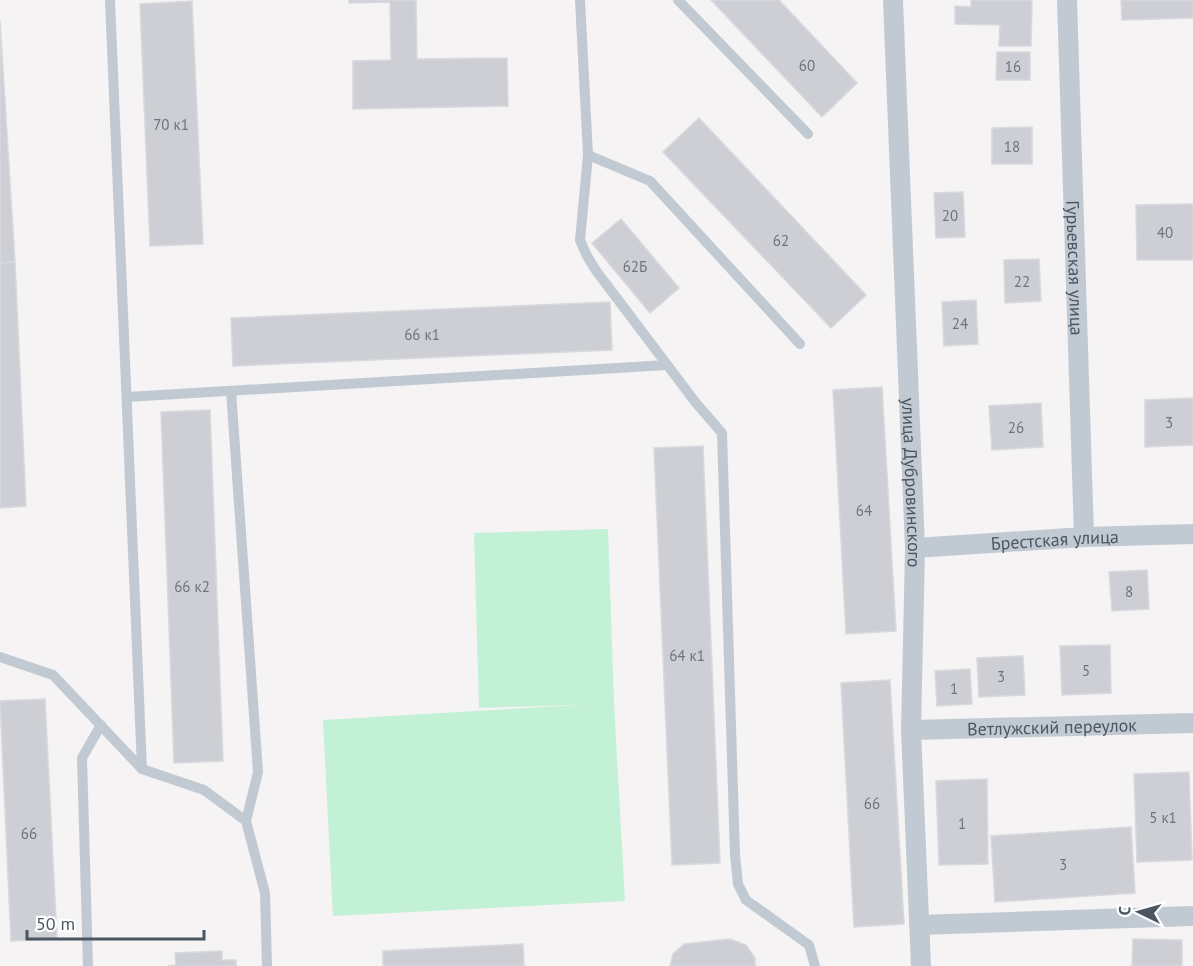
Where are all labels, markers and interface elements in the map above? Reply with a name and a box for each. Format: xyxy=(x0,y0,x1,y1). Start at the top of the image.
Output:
house number: 60 xyxy=(799,56,815,75)
house number: 16 xyxy=(1005,57,1021,76)
house number: 70 к1 xyxy=(153,115,189,134)
house number: 18 xyxy=(1004,137,1020,156)
street label: Гурьевская улица xyxy=(1062,200,1089,336)
house number: 20 xyxy=(942,206,958,225)
house number: 40 xyxy=(1157,223,1173,242)
house number: 62 xyxy=(773,231,789,250)
house number: 62Б xyxy=(623,257,647,276)
house number: 22 xyxy=(1014,272,1030,291)
house number: 24 xyxy=(952,314,968,333)
house number: 66 к1 xyxy=(404,325,440,344)
street label: улица Дубровинского xyxy=(897,397,927,568)
house number: 3 xyxy=(1165,413,1173,432)
house number: 26 xyxy=(1008,418,1024,437)
house number: 64 xyxy=(856,501,872,520)
street label: Брестская улица xyxy=(990,525,1119,555)
house number: 66 к2 xyxy=(174,577,210,596)
house number: 8 xyxy=(1125,582,1133,601)
house number: 64 к1 xyxy=(669,646,705,665)
house number: 5 xyxy=(1082,661,1090,680)
house number: 3 xyxy=(997,667,1005,686)
house number: 1 xyxy=(950,679,958,698)
street label: Ветлужский переулок xyxy=(967,713,1137,740)
house number: 66 xyxy=(864,794,880,813)
house number: 5 к1 xyxy=(1149,808,1177,827)
house number: 1 xyxy=(958,814,966,833)
house number: 66 xyxy=(21,824,37,843)
house number: 3 xyxy=(1059,855,1067,874)
north arrow xyxy=(1109,882,1169,942)
scale bar xyxy=(27,903,204,941)
text: С xyxy=(1114,905,1134,916)
text: 50 m xyxy=(36,912,75,935)

